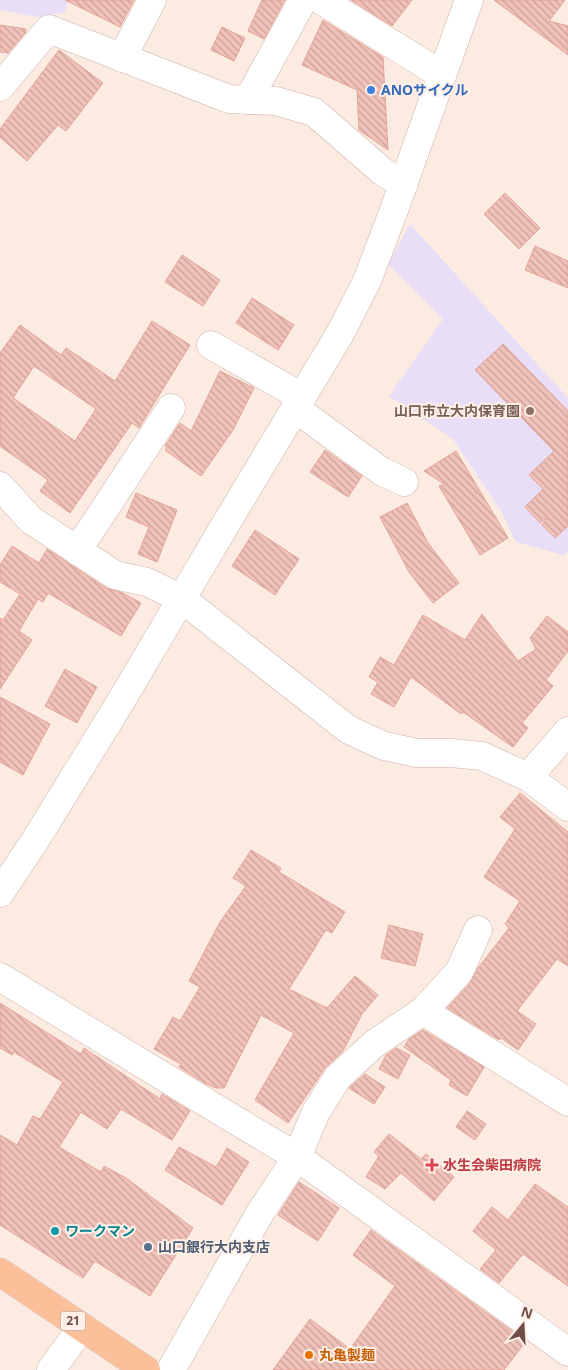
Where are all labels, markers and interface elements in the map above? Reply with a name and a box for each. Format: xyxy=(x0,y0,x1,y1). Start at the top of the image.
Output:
place label: ANOサイクル xyxy=(381,80,468,99)
marker: ANOサイクル xyxy=(365,84,377,96)
place label: 山口市立大内保育園 xyxy=(394,401,520,420)
marker: 山口市立大内保育園 xyxy=(524,405,536,417)
place label: 水生会柴田病院 xyxy=(443,1155,541,1174)
marker: 水生会柴田病院 xyxy=(425,1158,439,1172)
place label: ワークマン xyxy=(65,1221,135,1240)
marker: ワークマン xyxy=(49,1225,61,1237)
place label: 山口銀行大内支店 xyxy=(158,1237,270,1256)
marker: 山口銀行大内支店 xyxy=(142,1241,154,1253)
north arrow xyxy=(498,1300,548,1350)
text: N xyxy=(519,1301,536,1323)
road number: 21 xyxy=(60,1312,86,1330)
place label: 丸亀製麺 xyxy=(319,1345,375,1364)
marker: 丸亀製麺 xyxy=(303,1349,315,1361)

